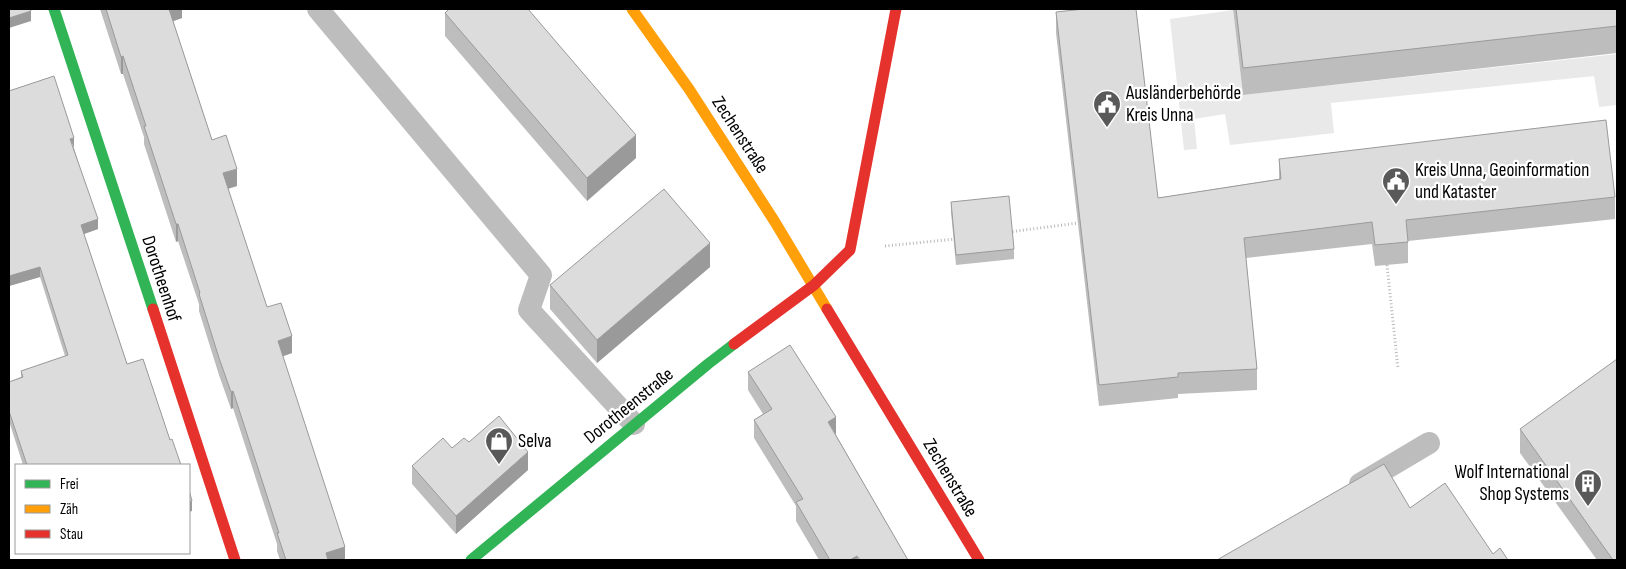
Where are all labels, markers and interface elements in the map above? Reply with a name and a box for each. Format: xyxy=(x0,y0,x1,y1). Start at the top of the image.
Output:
place label: Ausländerbehörde Kreis Unna xyxy=(1125,82,1241,127)
public building icon: Ausländerbehörde Kreis Unna xyxy=(1092,89,1122,128)
street label: Zechenstraße xyxy=(707,92,773,178)
place label: Kreis Unna, Geoinformation und Kataster xyxy=(1415,159,1589,204)
public building icon: Kreis Unna, Geoinformation und Kataster xyxy=(1381,166,1411,205)
street label: Dorotheenhof xyxy=(136,233,186,325)
street label: Dorotheenstraße xyxy=(580,363,678,449)
shop icon: Selva xyxy=(484,426,514,465)
place label: Selva xyxy=(518,430,552,453)
street label: Zechenstraße xyxy=(918,435,982,521)
place label: Wolf International Shop Systems xyxy=(1455,461,1569,506)
legend xyxy=(15,464,190,554)
building icon: Wolf International Shop Systems xyxy=(1573,468,1603,507)
text: Frei xyxy=(60,475,79,494)
text: Zäh xyxy=(60,500,78,519)
text: Stau xyxy=(60,525,83,544)

